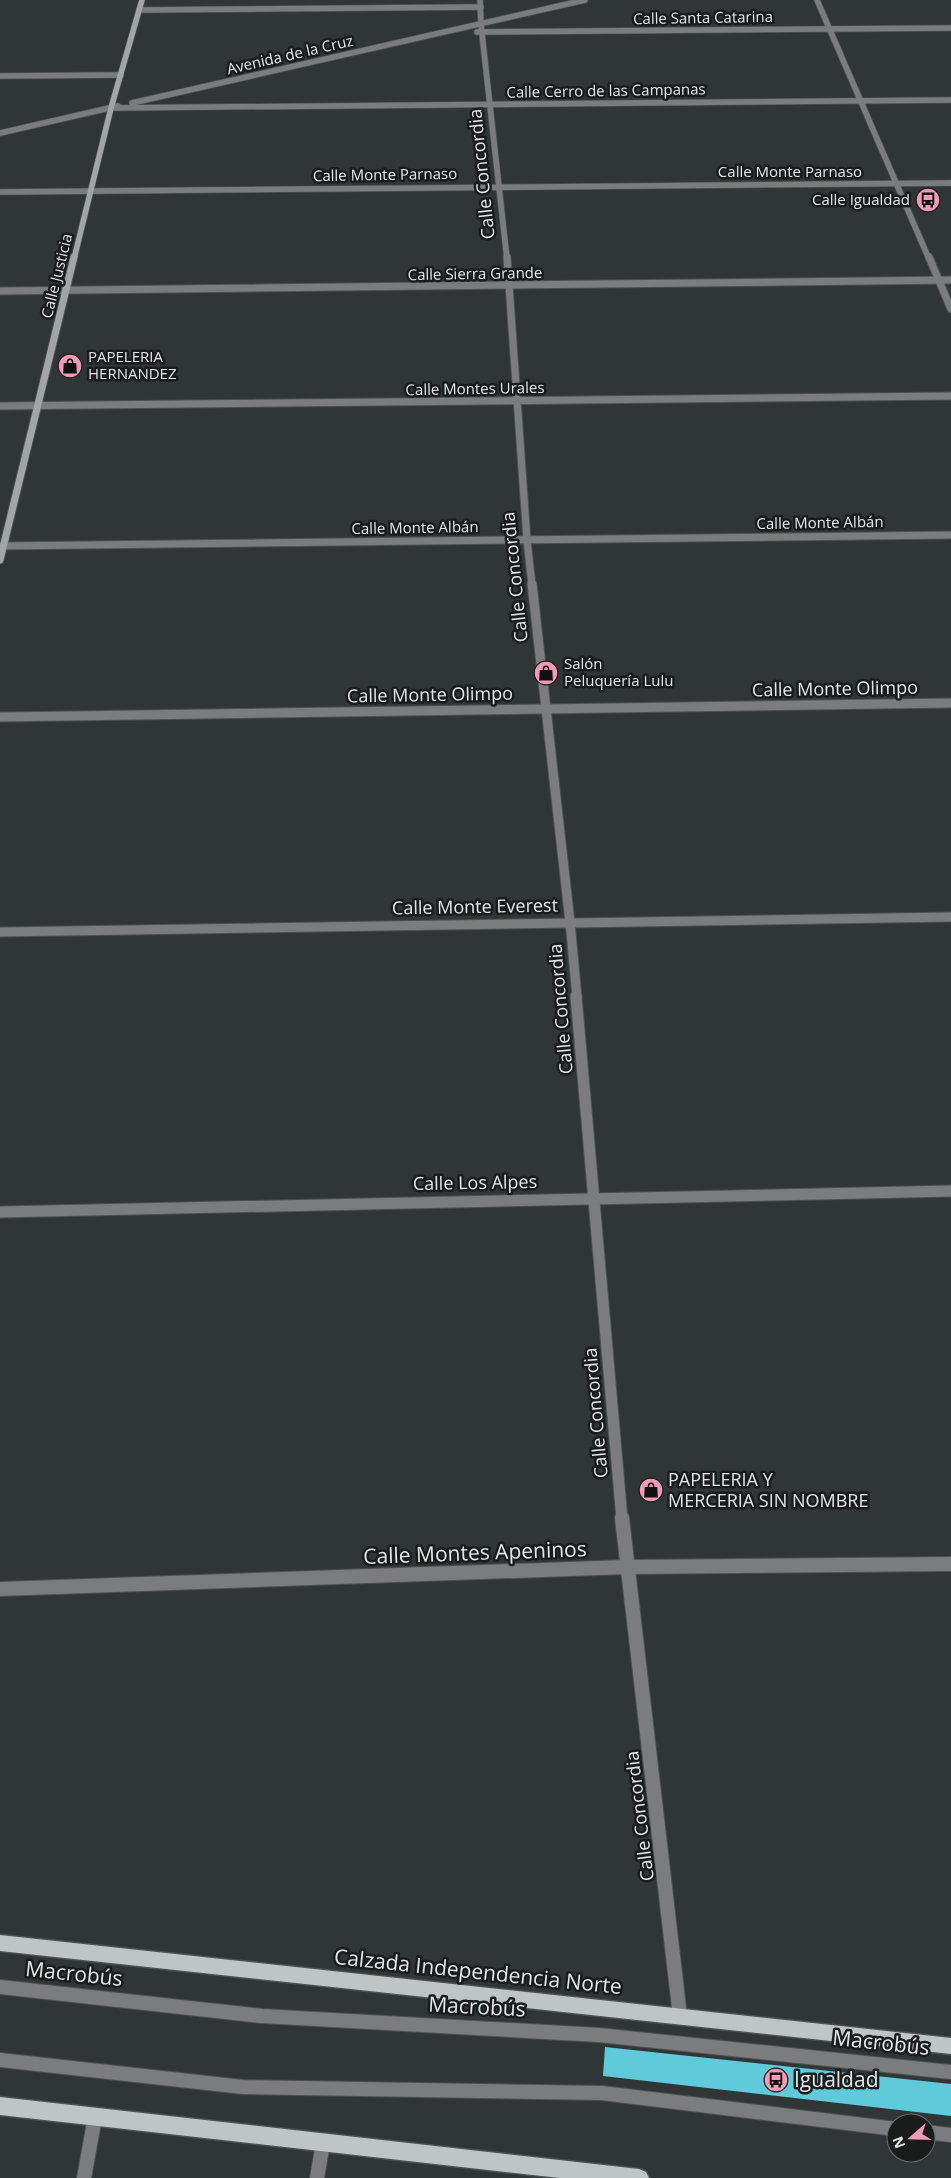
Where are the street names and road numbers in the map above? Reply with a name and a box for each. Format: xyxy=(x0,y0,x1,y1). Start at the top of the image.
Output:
street label: Calle Santa Catarina xyxy=(633,6,773,28)
street label: Avenida de la Cruz xyxy=(225,30,355,78)
street label: Calle Cerro de las Campanas xyxy=(506,78,706,102)
street label: Calle Concordia xyxy=(462,108,500,240)
street label: Calle Monte Parnaso xyxy=(718,161,862,181)
street label: Calle Monte Parnaso xyxy=(313,163,457,185)
street label: Calle Justicia xyxy=(36,231,76,320)
street label: Calle Sierra Grande xyxy=(407,262,543,284)
street label: Calle Montes Urales xyxy=(405,377,545,399)
street label: Calle Concordia xyxy=(495,511,533,643)
street label: Calle Monte Albán xyxy=(756,511,884,533)
street label: Calle Monte Albán xyxy=(351,516,479,538)
street label: Calle Monte Olimpo xyxy=(752,675,918,701)
street label: Calle Monte Olimpo xyxy=(347,681,513,707)
street label: Calle Monte Everest xyxy=(392,893,558,919)
street label: Calle Concordia xyxy=(542,943,578,1075)
street label: Calle Los Alpes xyxy=(413,1169,537,1195)
street label: Calle Concordia xyxy=(577,1347,613,1479)
street label: Calle Montes Apeninos xyxy=(363,1534,587,1570)
street label: Calle Concordia xyxy=(619,1750,659,1882)
street label: Calzada Independencia Norte xyxy=(333,1942,623,2000)
street label: Macrobús xyxy=(24,1954,124,1992)
street label: Macrobús xyxy=(428,1989,527,2023)
street label: Macrobús xyxy=(831,2023,931,2061)

